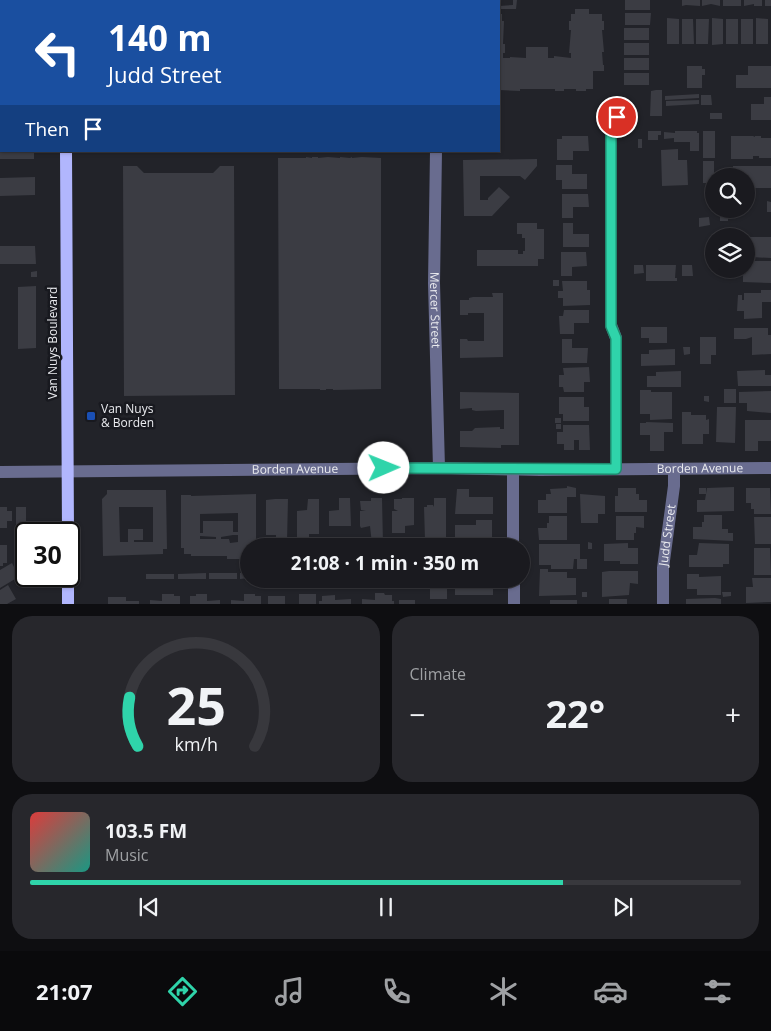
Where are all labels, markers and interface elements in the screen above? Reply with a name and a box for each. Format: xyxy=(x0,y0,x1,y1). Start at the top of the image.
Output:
text: 140 m xyxy=(108,14,212,61)
icon: left xyxy=(25,20,90,85)
text: Judd Street xyxy=(108,59,221,89)
pin xyxy=(596,96,638,138)
icon: arrive xyxy=(603,103,631,131)
icon: arrive xyxy=(79,115,107,143)
text: Then xyxy=(25,116,69,142)
map controls xyxy=(705,168,755,278)
button: search xyxy=(705,168,755,218)
button: layers xyxy=(705,228,755,278)
street label: Mercer Street xyxy=(426,272,445,348)
street label: Van Nuys Boulevard xyxy=(44,287,61,399)
place label: Van Nuys & Borden xyxy=(101,400,154,431)
marker: Van Nuys & Borden xyxy=(85,410,97,422)
position arrow xyxy=(357,441,409,493)
street label: Borden Avenue xyxy=(657,459,743,477)
street label: Borden Avenue xyxy=(252,460,338,478)
street label: Judd Street xyxy=(654,503,679,568)
speed limit sign: 30 xyxy=(15,522,80,587)
text: 21:08 · 1 min · 350 m xyxy=(291,550,479,576)
text: Climate xyxy=(410,663,466,685)
text: 25 xyxy=(166,669,225,740)
text: 22° xyxy=(545,687,605,739)
text: − xyxy=(410,695,426,733)
text: + xyxy=(725,695,741,733)
text: km/h xyxy=(174,732,217,756)
text: 103.5 FM xyxy=(105,818,187,844)
text: Music xyxy=(105,844,149,866)
icon: previous xyxy=(135,893,163,921)
icon: pause xyxy=(372,893,400,921)
icon: next xyxy=(609,893,637,921)
icon: directions xyxy=(165,974,200,1009)
icon: music xyxy=(272,974,307,1009)
icon: phone xyxy=(379,974,414,1009)
icon: climate xyxy=(486,974,521,1009)
icon: car xyxy=(593,974,628,1009)
icon: filters xyxy=(700,974,735,1009)
text: 21:07 xyxy=(36,976,93,1006)

